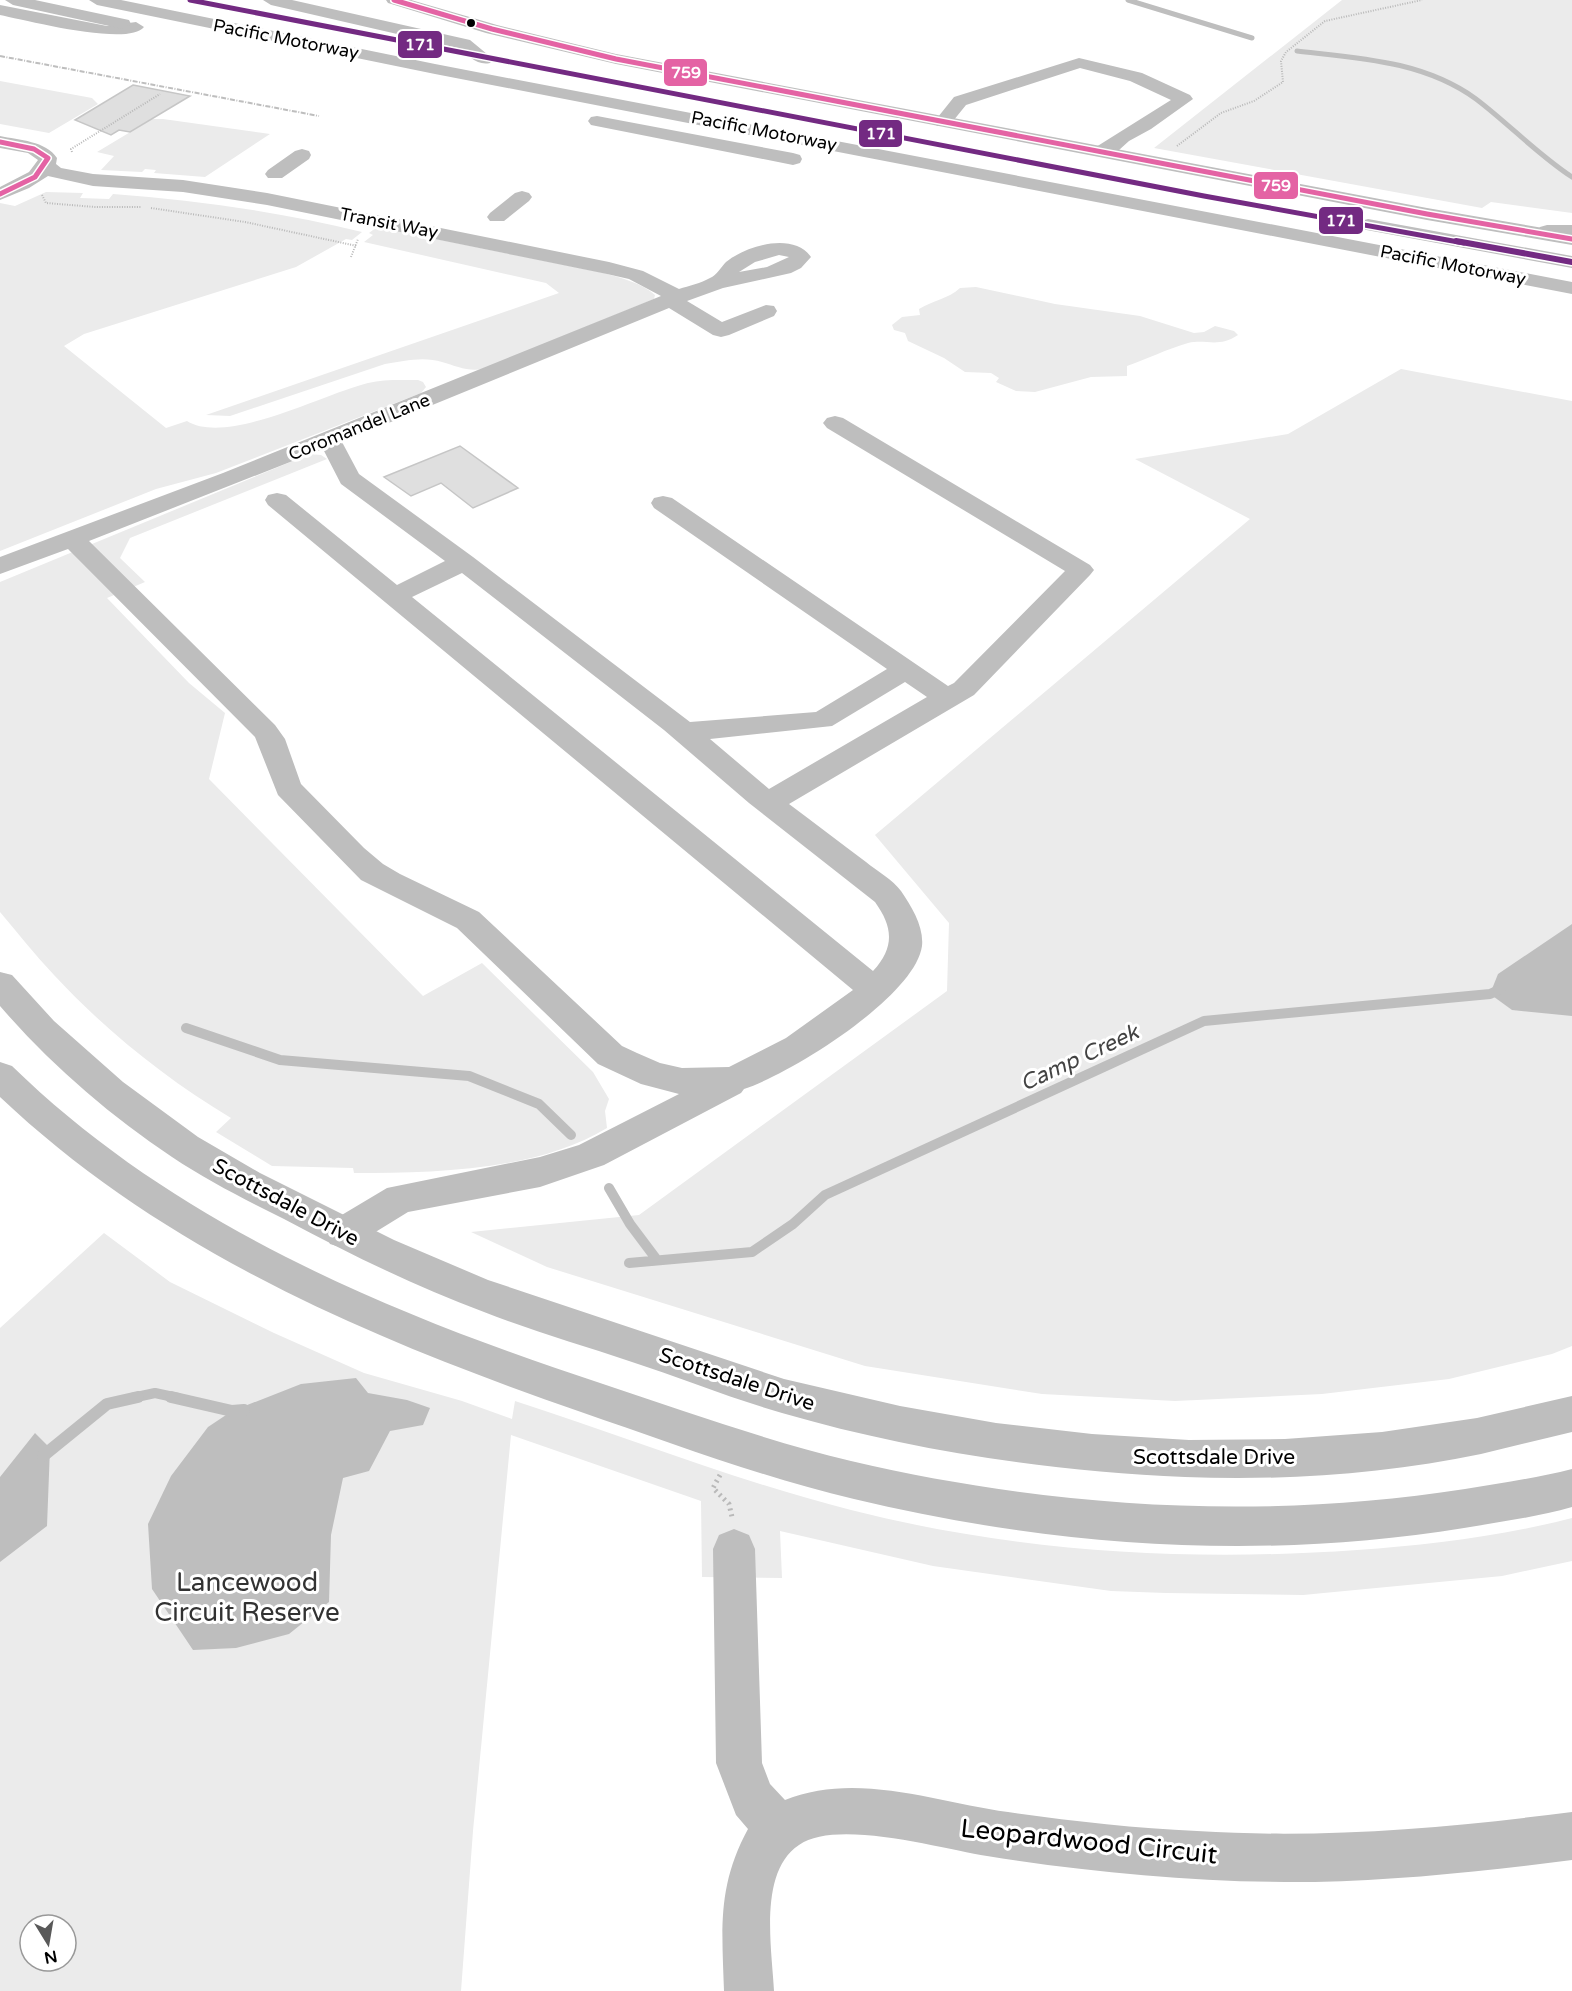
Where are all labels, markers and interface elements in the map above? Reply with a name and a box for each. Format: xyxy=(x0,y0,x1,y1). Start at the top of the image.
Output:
street label: Pacific Motorway xyxy=(211,14,361,64)
unlabelled marker xyxy=(465,17,477,29)
line badge: 171 xyxy=(397,30,443,59)
text: 171 xyxy=(405,35,435,55)
line badge: 759 xyxy=(663,58,708,87)
text: 759 xyxy=(671,63,701,83)
street label: Pacific Motorway xyxy=(689,106,839,156)
line badge: 171 xyxy=(858,119,903,148)
text: 171 xyxy=(866,124,896,144)
line badge: 759 xyxy=(1253,171,1299,200)
text: 759 xyxy=(1261,176,1291,196)
street label: Transit Way xyxy=(338,203,440,243)
line badge: 171 xyxy=(1318,206,1364,235)
text: 171 xyxy=(1326,211,1356,231)
street label: Pacific Motorway xyxy=(1378,240,1528,290)
street label: Coromandel Lane xyxy=(285,389,433,465)
water label: Camp Creek xyxy=(1016,1018,1145,1097)
street label: Scottsdale Drive xyxy=(208,1153,363,1252)
street label: Scottsdale Drive xyxy=(656,1343,818,1416)
street label: Scottsdale Drive xyxy=(1133,1445,1295,1470)
park label: Lancewood Circuit Reserve xyxy=(154,1567,340,1628)
street label: Leopardwood Circuit xyxy=(959,1813,1219,1870)
north arrow xyxy=(18,1913,78,1973)
text: N xyxy=(42,1946,59,1968)

